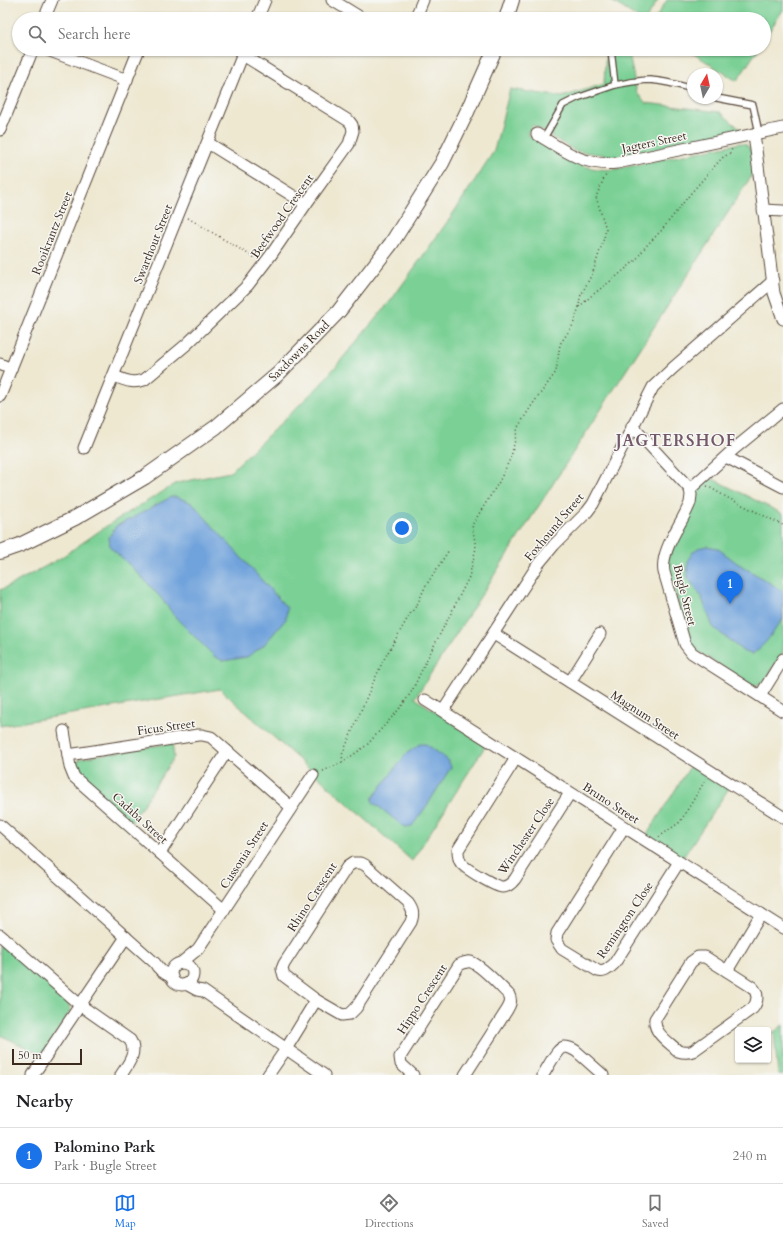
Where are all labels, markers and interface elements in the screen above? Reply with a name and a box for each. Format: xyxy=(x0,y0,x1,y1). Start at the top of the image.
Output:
search box xyxy=(12,12,771,56)
icon: search xyxy=(26,23,48,45)
text: Search here xyxy=(58,24,131,44)
north arrow xyxy=(687,68,723,104)
street label: Jagters Street xyxy=(618,127,688,157)
street label: Beefwood Crescent xyxy=(247,171,317,261)
street label: Rooikrantz Street xyxy=(28,189,76,277)
street label: Swarthout Street xyxy=(130,202,176,286)
street label: Saxdowns Road xyxy=(265,317,333,385)
district label: JAGTERSHOF xyxy=(614,430,736,452)
street label: Foxhound Street xyxy=(521,489,587,564)
your location xyxy=(392,518,412,538)
street label: Bugle Street xyxy=(670,563,700,627)
pin: 1 xyxy=(717,571,743,604)
street label: Magnum Street xyxy=(608,687,683,743)
street label: Ficus Street xyxy=(136,715,196,739)
street label: Bruno Street xyxy=(580,779,643,827)
street label: Cadaba Street xyxy=(109,789,171,847)
street label: Winchester Close xyxy=(494,794,558,879)
street label: Cussonia Street xyxy=(216,818,272,892)
street label: Rhino Crescent xyxy=(284,859,340,935)
street label: Remington Close xyxy=(593,878,657,962)
street label: Hippo Crescent xyxy=(393,961,451,1037)
map controls xyxy=(735,1027,771,1063)
button: layers xyxy=(735,1027,771,1063)
scale bar xyxy=(12,1047,82,1066)
text: 50 m xyxy=(18,1048,42,1063)
text: Nearby xyxy=(16,1090,73,1113)
text: Palomino Park xyxy=(54,1137,155,1157)
text: 1 xyxy=(26,1147,32,1165)
text: 240 m xyxy=(733,1147,767,1165)
text: Park · Bugle Street xyxy=(54,1157,157,1175)
tab: Map xyxy=(114,1192,136,1231)
tab: Directions xyxy=(365,1192,413,1231)
tab: Saved xyxy=(642,1192,669,1231)

